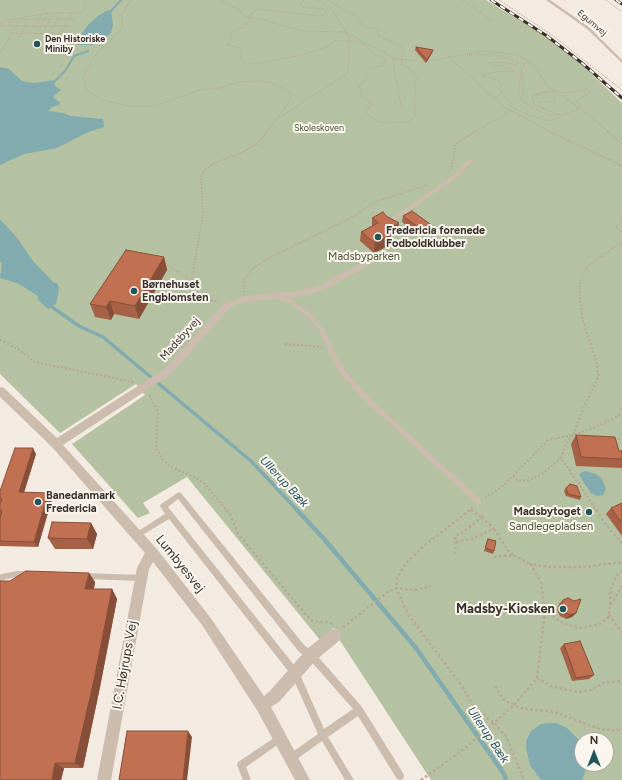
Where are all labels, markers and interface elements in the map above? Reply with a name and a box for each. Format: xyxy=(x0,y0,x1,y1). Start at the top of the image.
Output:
street label: Egumvej xyxy=(575,8,609,38)
place label: Den Historiske Miniby xyxy=(45,34,105,55)
marker: Den Historiske Miniby xyxy=(32,39,42,49)
park label: Skoleskoven xyxy=(294,123,344,133)
place label: Fredericia forenede Fodboldklubber xyxy=(386,224,485,250)
marker: Fredericia forenede Fodboldklubber xyxy=(373,232,383,242)
park label: Madsbyparken xyxy=(328,250,400,264)
place label: Børnehuset Engblomsten xyxy=(142,278,208,304)
marker: Børnehuset Engblomsten xyxy=(129,286,139,296)
street label: Madsbyvej xyxy=(157,315,203,363)
water label: Ullerup Bæk xyxy=(257,453,311,511)
place label: Banedanmark Fredericia xyxy=(46,489,115,515)
marker: Banedanmark Fredericia xyxy=(33,497,43,507)
place label: Madsbytoget xyxy=(514,505,581,519)
marker: Madsbytoget xyxy=(584,507,594,517)
park label: Sandlegepladsen xyxy=(509,520,593,534)
street label: Lumbyesvej xyxy=(152,532,208,596)
place label: Madsby-Kiosken xyxy=(456,601,555,617)
marker: Madsby-Kiosken xyxy=(558,604,568,614)
street label: I.C. Højrups Vej xyxy=(110,619,140,711)
water label: Ullerup Bæk xyxy=(464,704,512,766)
north arrow xyxy=(574,732,614,772)
text: N xyxy=(590,734,598,747)

